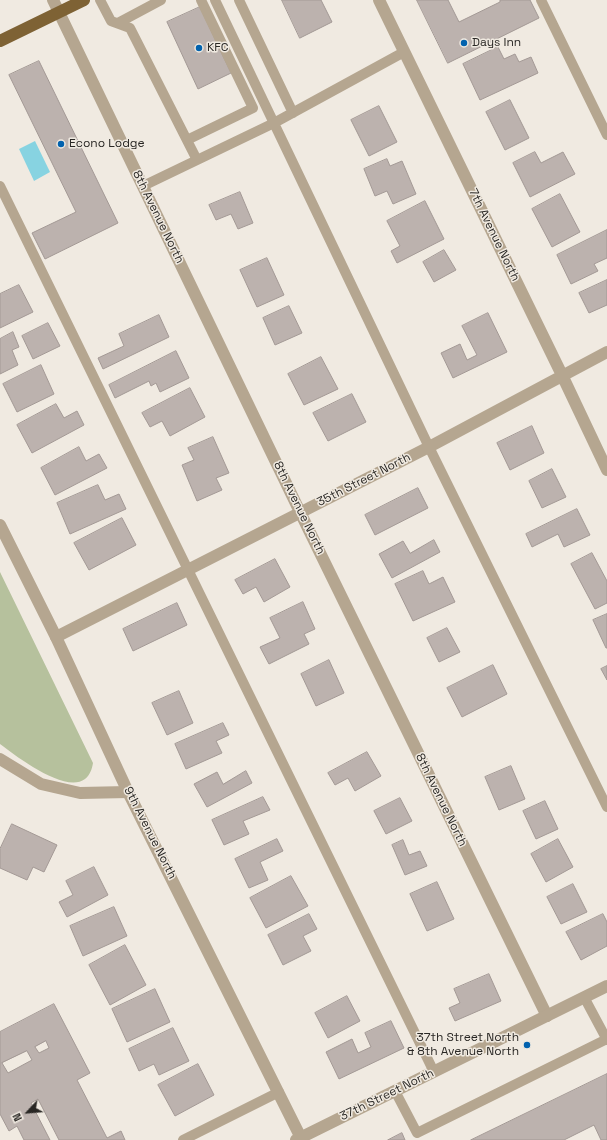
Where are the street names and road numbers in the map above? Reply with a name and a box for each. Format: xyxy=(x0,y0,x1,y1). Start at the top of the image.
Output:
street label: 8th Avenue North xyxy=(129,168,187,266)
street label: 7th Avenue North xyxy=(465,186,523,284)
street label: 35th Street North xyxy=(315,450,413,510)
street label: 8th Avenue North xyxy=(270,459,328,557)
street label: 8th Avenue North xyxy=(412,751,470,849)
street label: 9th Avenue North xyxy=(121,784,179,882)
street label: 37th Street North xyxy=(338,1066,436,1124)

